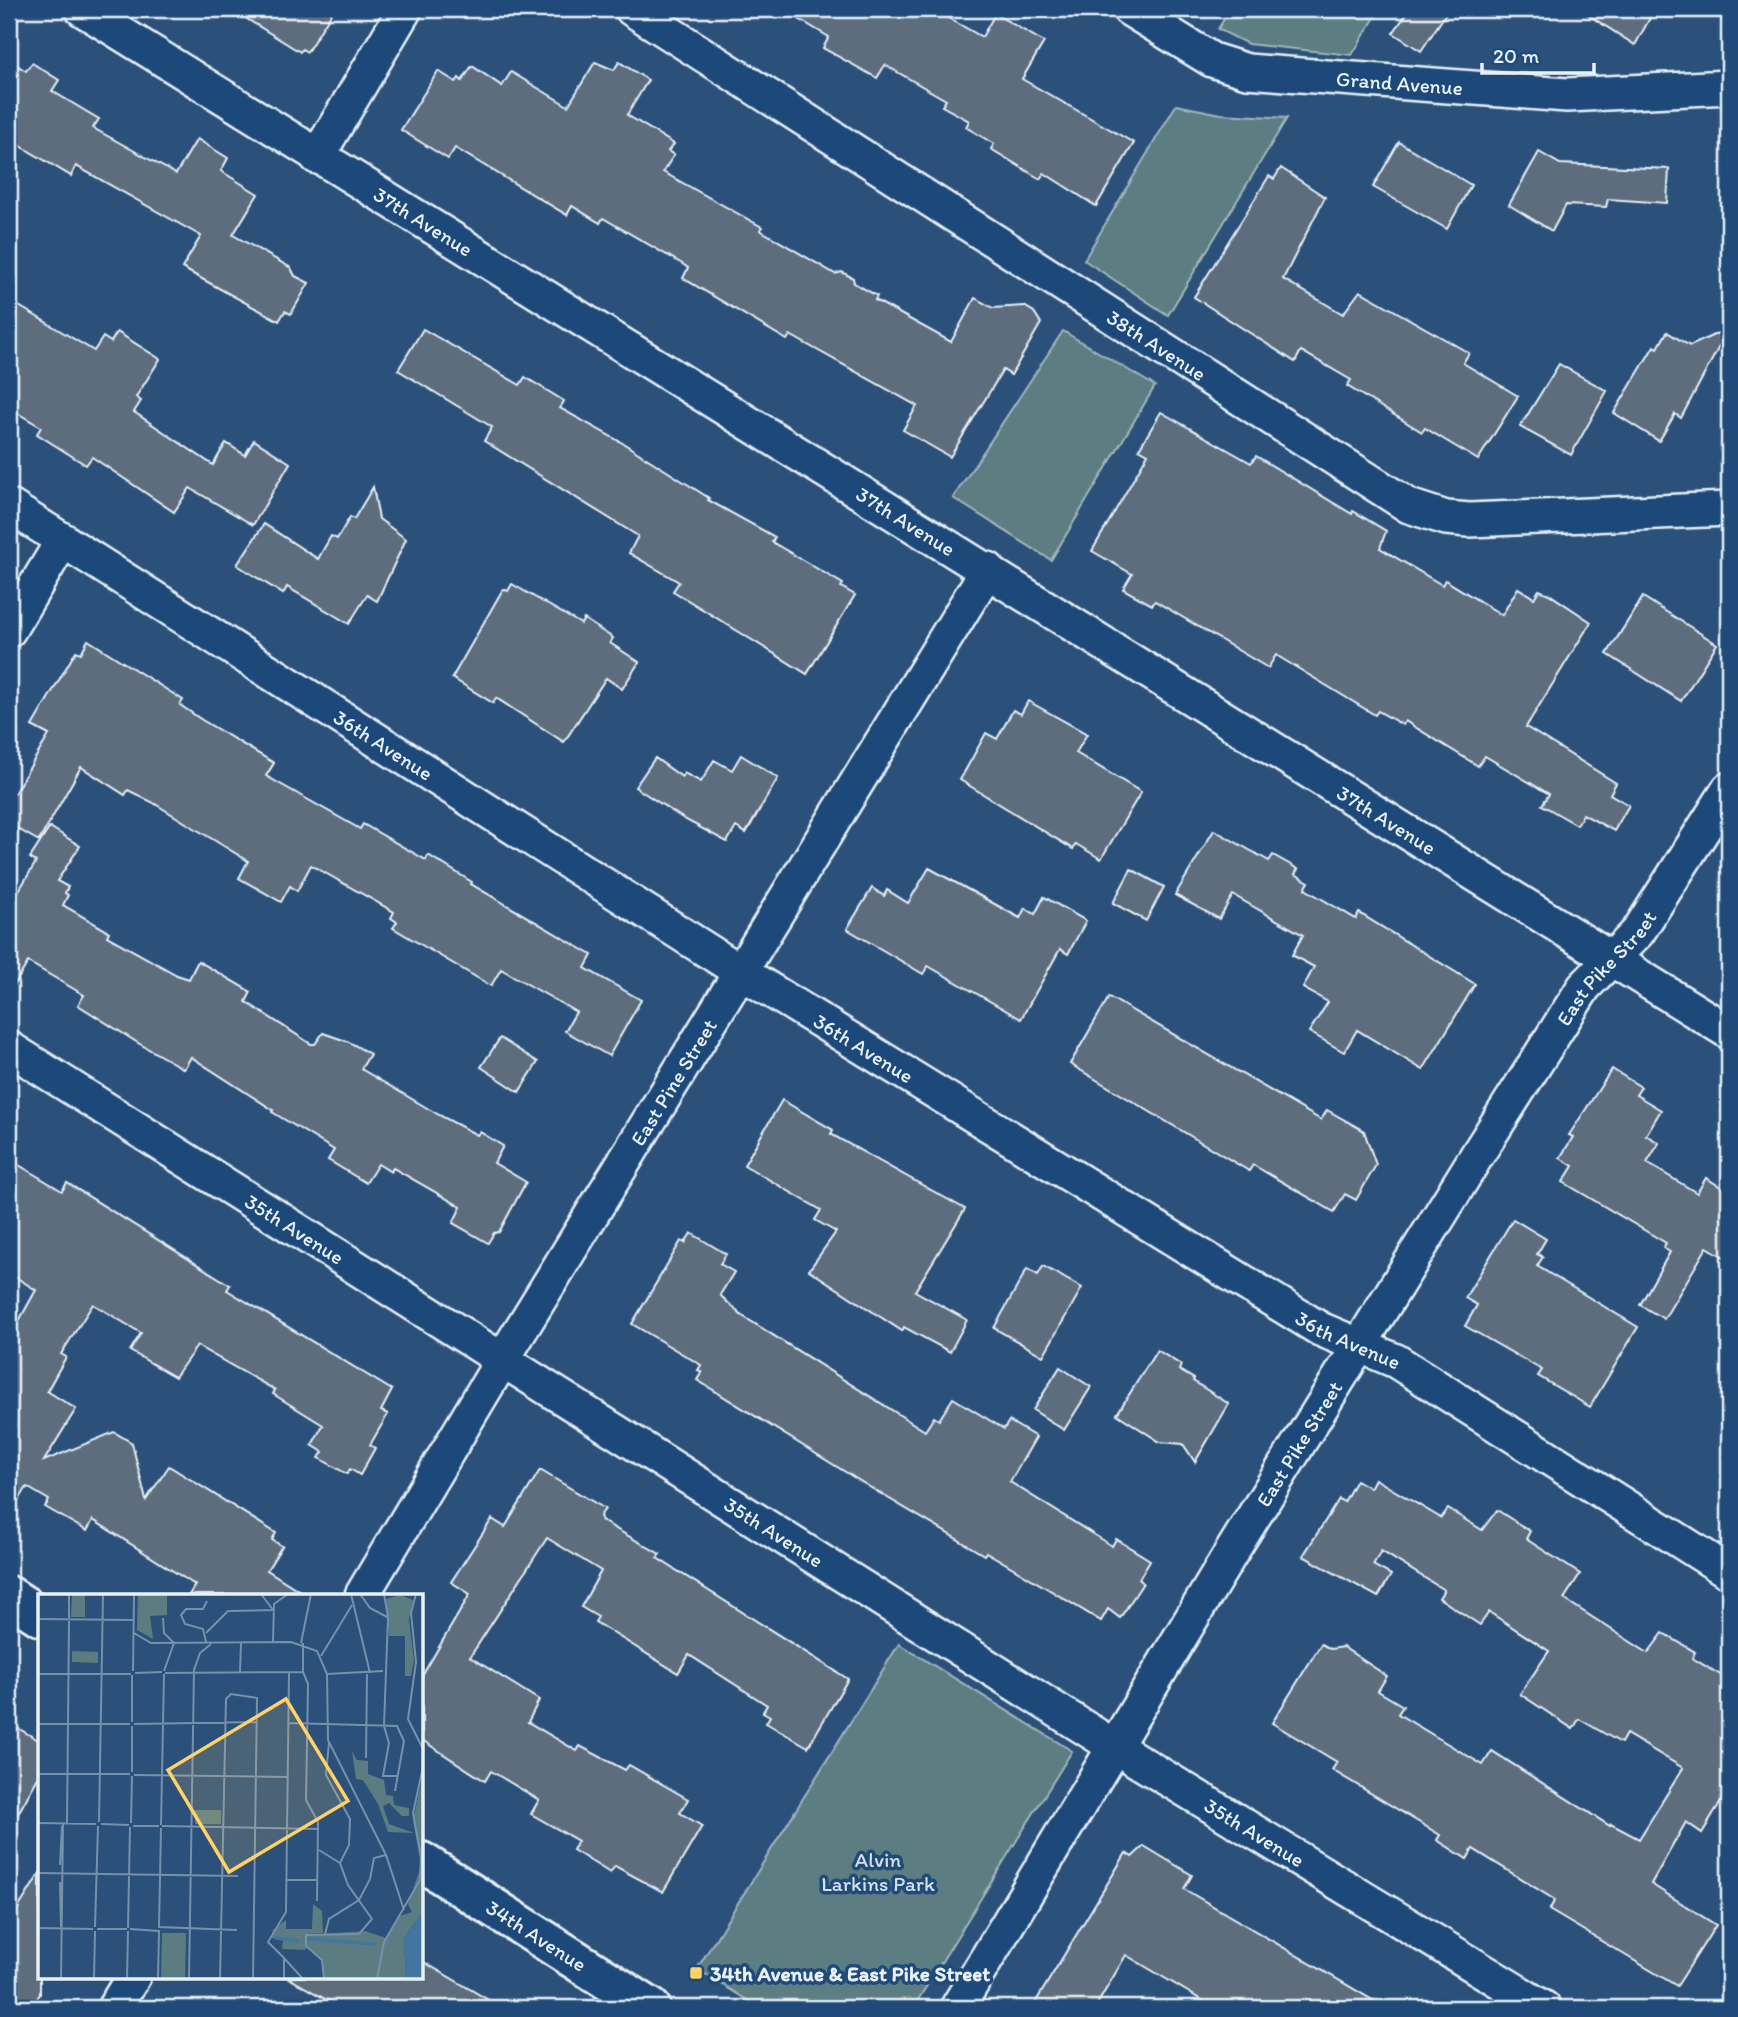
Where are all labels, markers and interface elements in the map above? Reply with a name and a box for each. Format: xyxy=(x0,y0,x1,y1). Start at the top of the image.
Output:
scale bar xyxy=(1482,32,1594,76)
text: 20 m xyxy=(1493,43,1540,68)
street label: Grand Avenue xyxy=(1335,65,1464,100)
street label: 37th Avenue xyxy=(369,181,478,261)
street label: 38th Avenue xyxy=(1102,304,1211,386)
street label: 37th Avenue xyxy=(852,481,960,561)
street label: 36th Avenue xyxy=(329,704,438,785)
street label: 37th Avenue xyxy=(1333,779,1441,860)
street label: East Pike Street xyxy=(1550,906,1661,1030)
street label: 36th Avenue xyxy=(809,1008,918,1088)
street label: East Pine Street xyxy=(625,1014,721,1150)
street label: 35th Avenue xyxy=(240,1188,349,1269)
street label: 36th Avenue xyxy=(1291,1305,1404,1374)
street label: East Pike Street xyxy=(1250,1376,1347,1511)
street label: 35th Avenue xyxy=(720,1491,828,1572)
inset map xyxy=(38,1594,424,1979)
street label: 35th Avenue xyxy=(1200,1792,1309,1872)
park label: Alvin Larkins Park xyxy=(821,1847,935,1896)
street label: 34th Avenue xyxy=(482,1894,592,1976)
place label: 34th Avenue & East Pike Street xyxy=(710,1961,990,1986)
marker: 34th Avenue & East Pike Street xyxy=(688,1965,704,1981)

